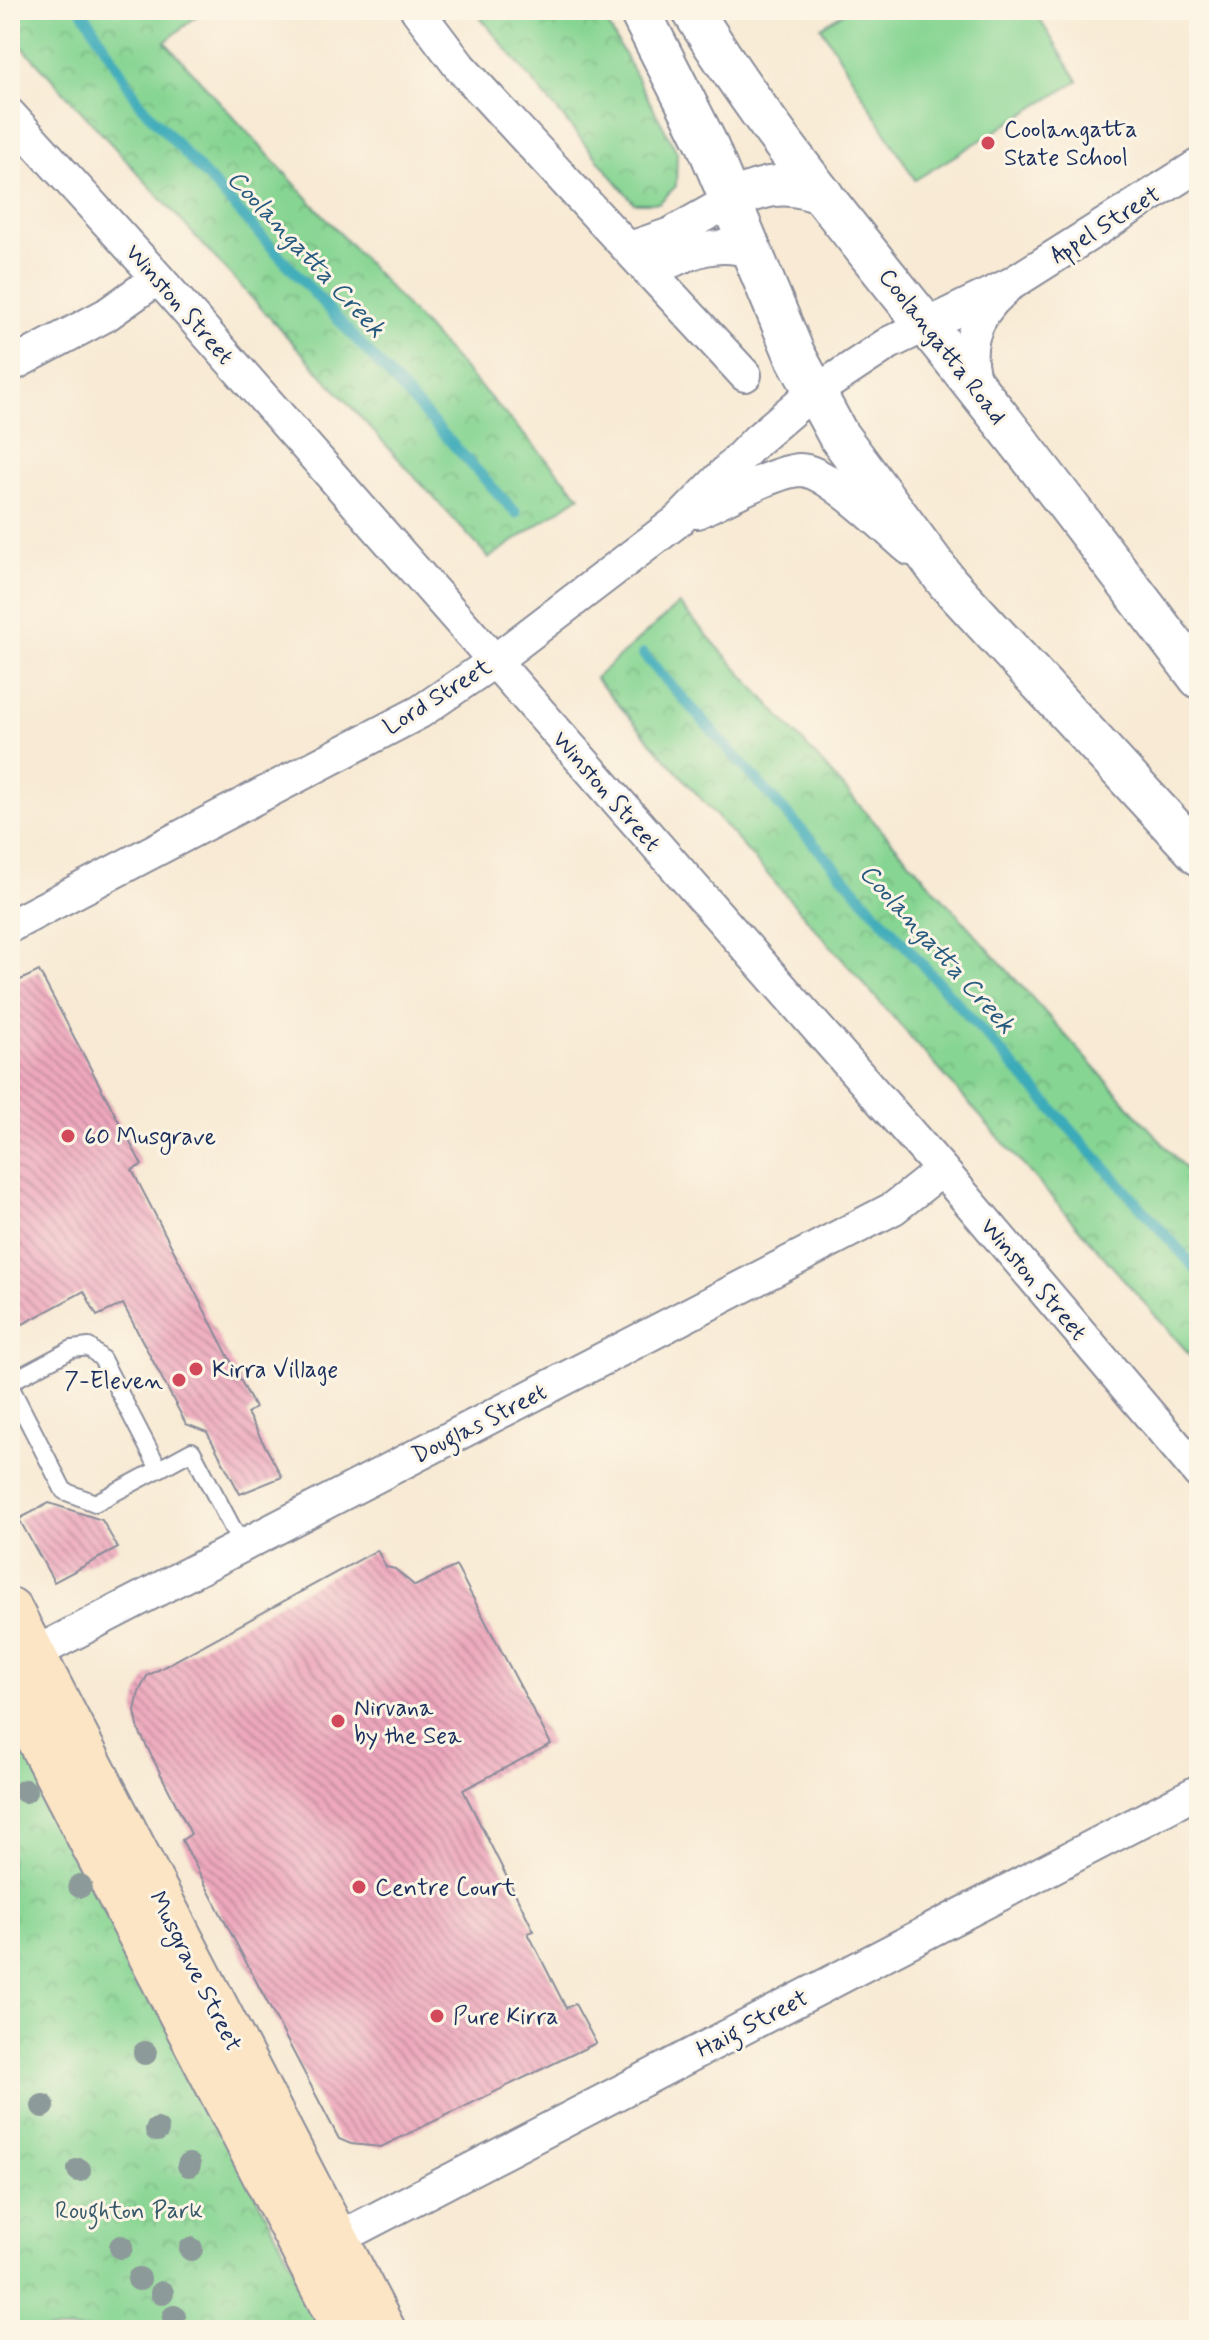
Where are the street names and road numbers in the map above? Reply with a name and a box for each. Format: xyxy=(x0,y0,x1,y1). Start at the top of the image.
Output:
street label: Appel Street xyxy=(1045,179,1168,274)
street label: Winston Street xyxy=(118,238,240,372)
street label: Coolangatta Road xyxy=(871,262,1013,431)
street label: Lord Street xyxy=(378,652,498,743)
street label: Winston Street xyxy=(545,725,667,859)
street label: Winston Street xyxy=(973,1212,1093,1348)
street label: Douglas Street xyxy=(407,1377,554,1474)
street label: Musgrave Street xyxy=(139,1886,248,2058)
street label: Haig Street xyxy=(692,1983,815,2068)

